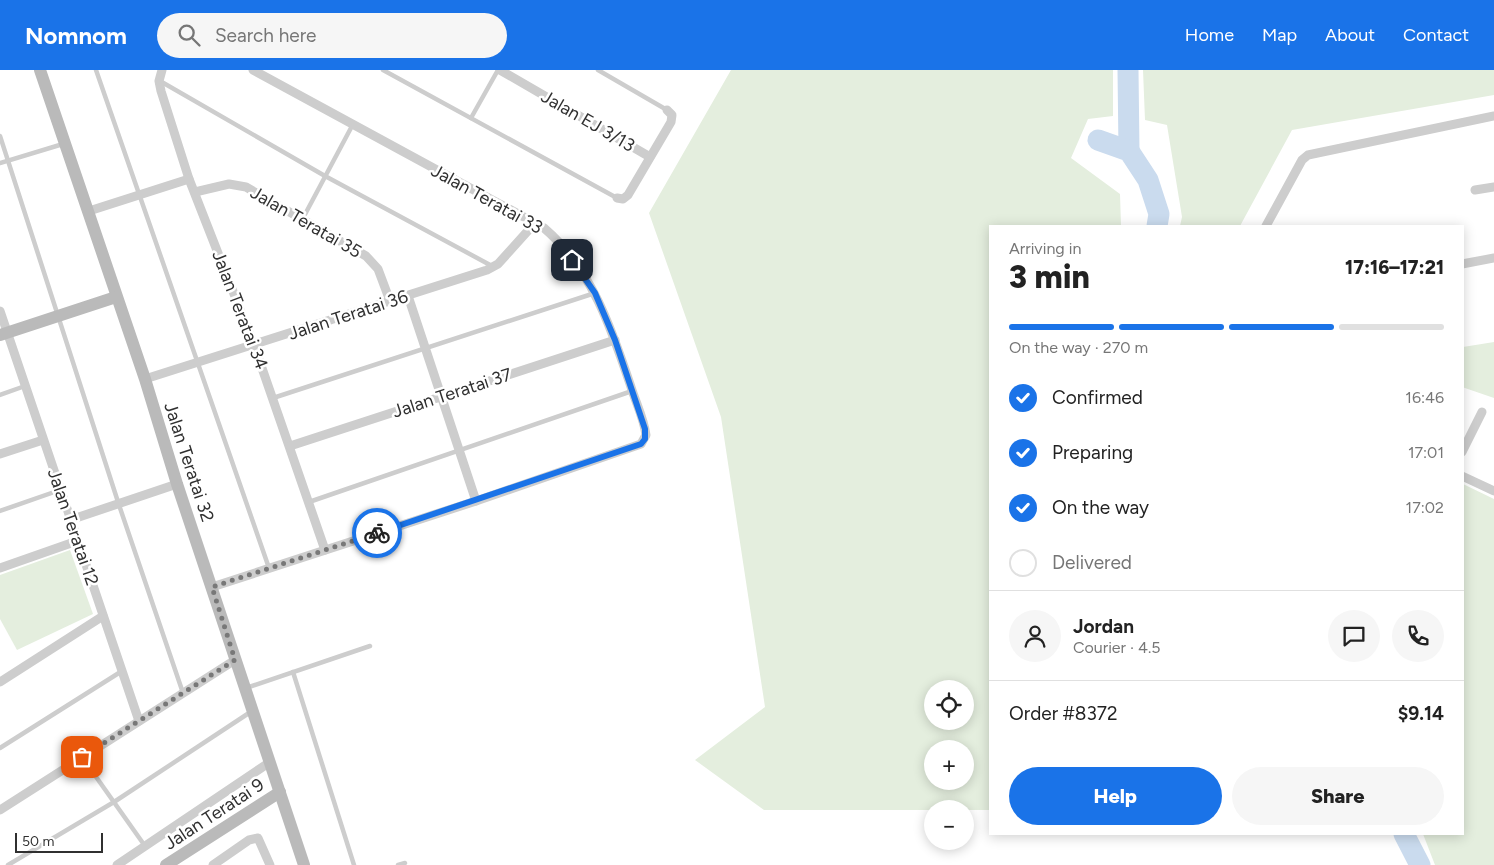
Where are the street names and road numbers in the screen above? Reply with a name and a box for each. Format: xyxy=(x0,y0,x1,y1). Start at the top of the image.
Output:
street label: Jalan EJ 3/13 xyxy=(537,85,639,157)
street label: Jalan Teratai 33 xyxy=(427,159,547,239)
street label: Jalan Teratai 35 xyxy=(247,181,365,263)
street label: Jalan Teratai 34 xyxy=(207,247,273,373)
street label: Jalan Teratai 36 xyxy=(285,285,411,345)
street label: Jalan Teratai 37 xyxy=(390,363,515,423)
street label: Jalan Teratai 32 xyxy=(159,399,219,525)
street label: Jalan Teratai 12 xyxy=(43,466,103,588)
street label: Jalan Teratai 9 xyxy=(160,774,268,854)

